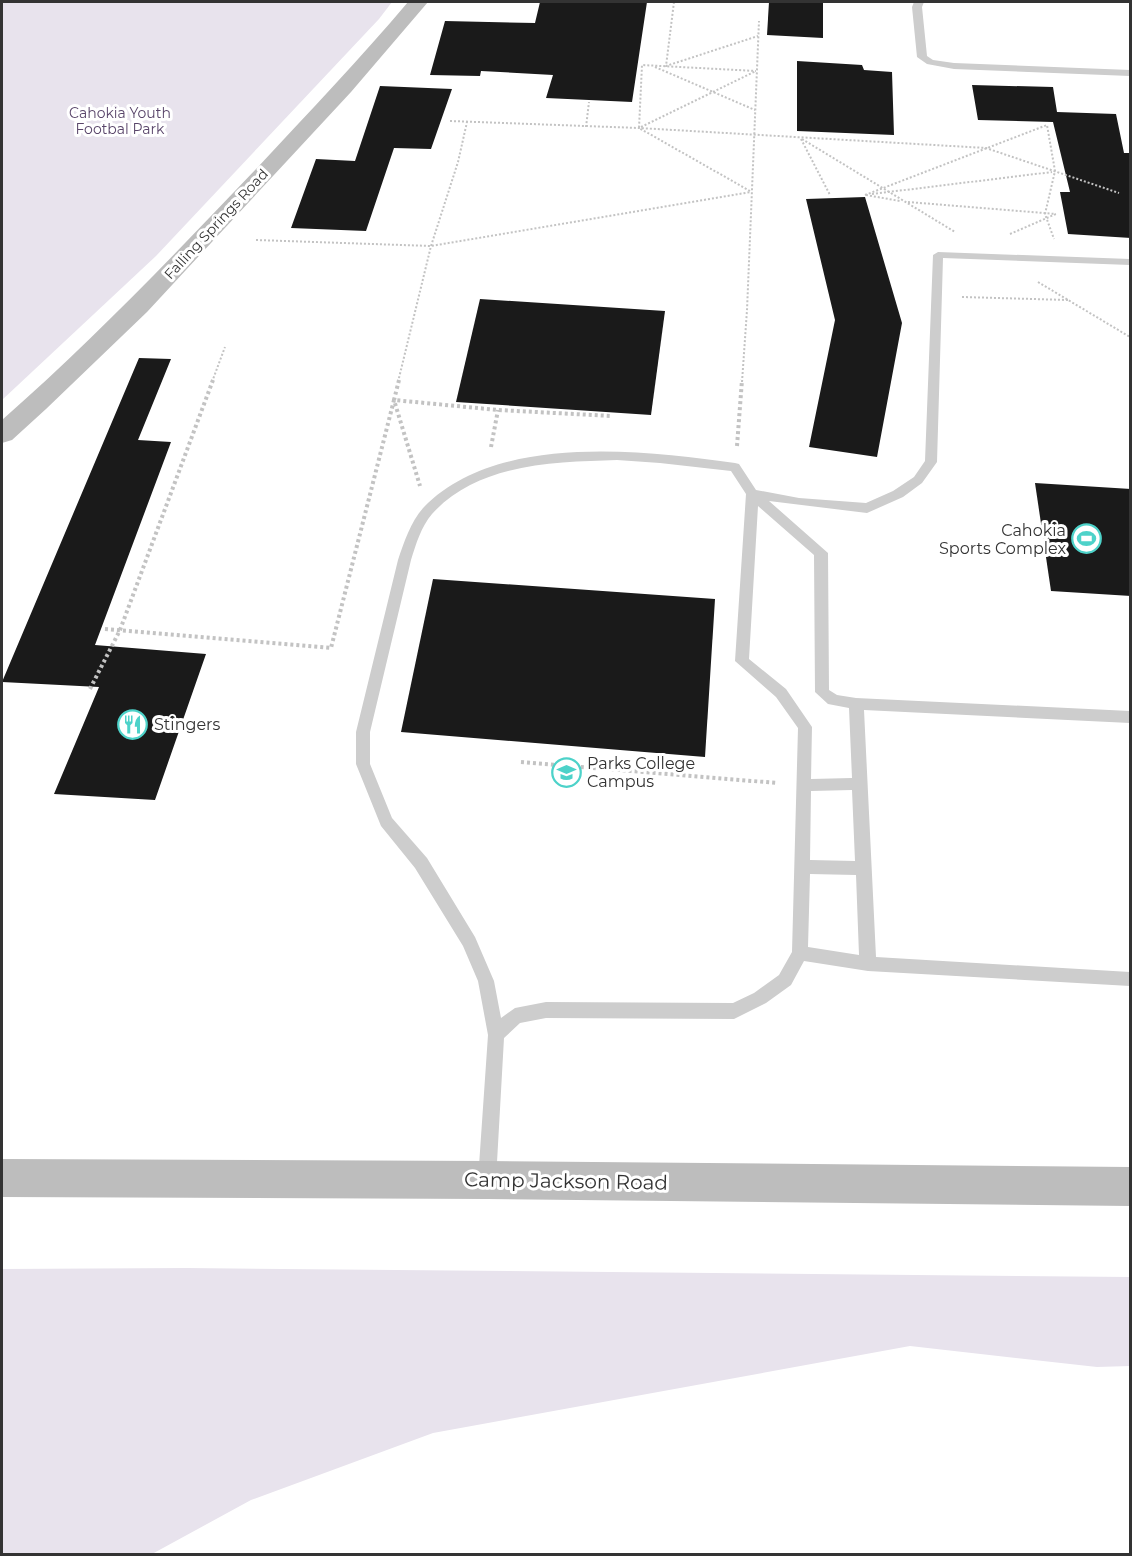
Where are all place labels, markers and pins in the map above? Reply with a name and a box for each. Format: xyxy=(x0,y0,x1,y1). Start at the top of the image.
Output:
place label: Cahokia Sports Complex xyxy=(939,521,1066,558)
sports icon: Cahokia Sports Complex xyxy=(1071,523,1103,555)
restaurant icon: Stingers xyxy=(117,708,149,740)
place label: Stingers xyxy=(154,715,220,734)
place label: Parks College Campus xyxy=(587,754,695,791)
school or university icon: Parks College Campus xyxy=(550,756,582,788)

